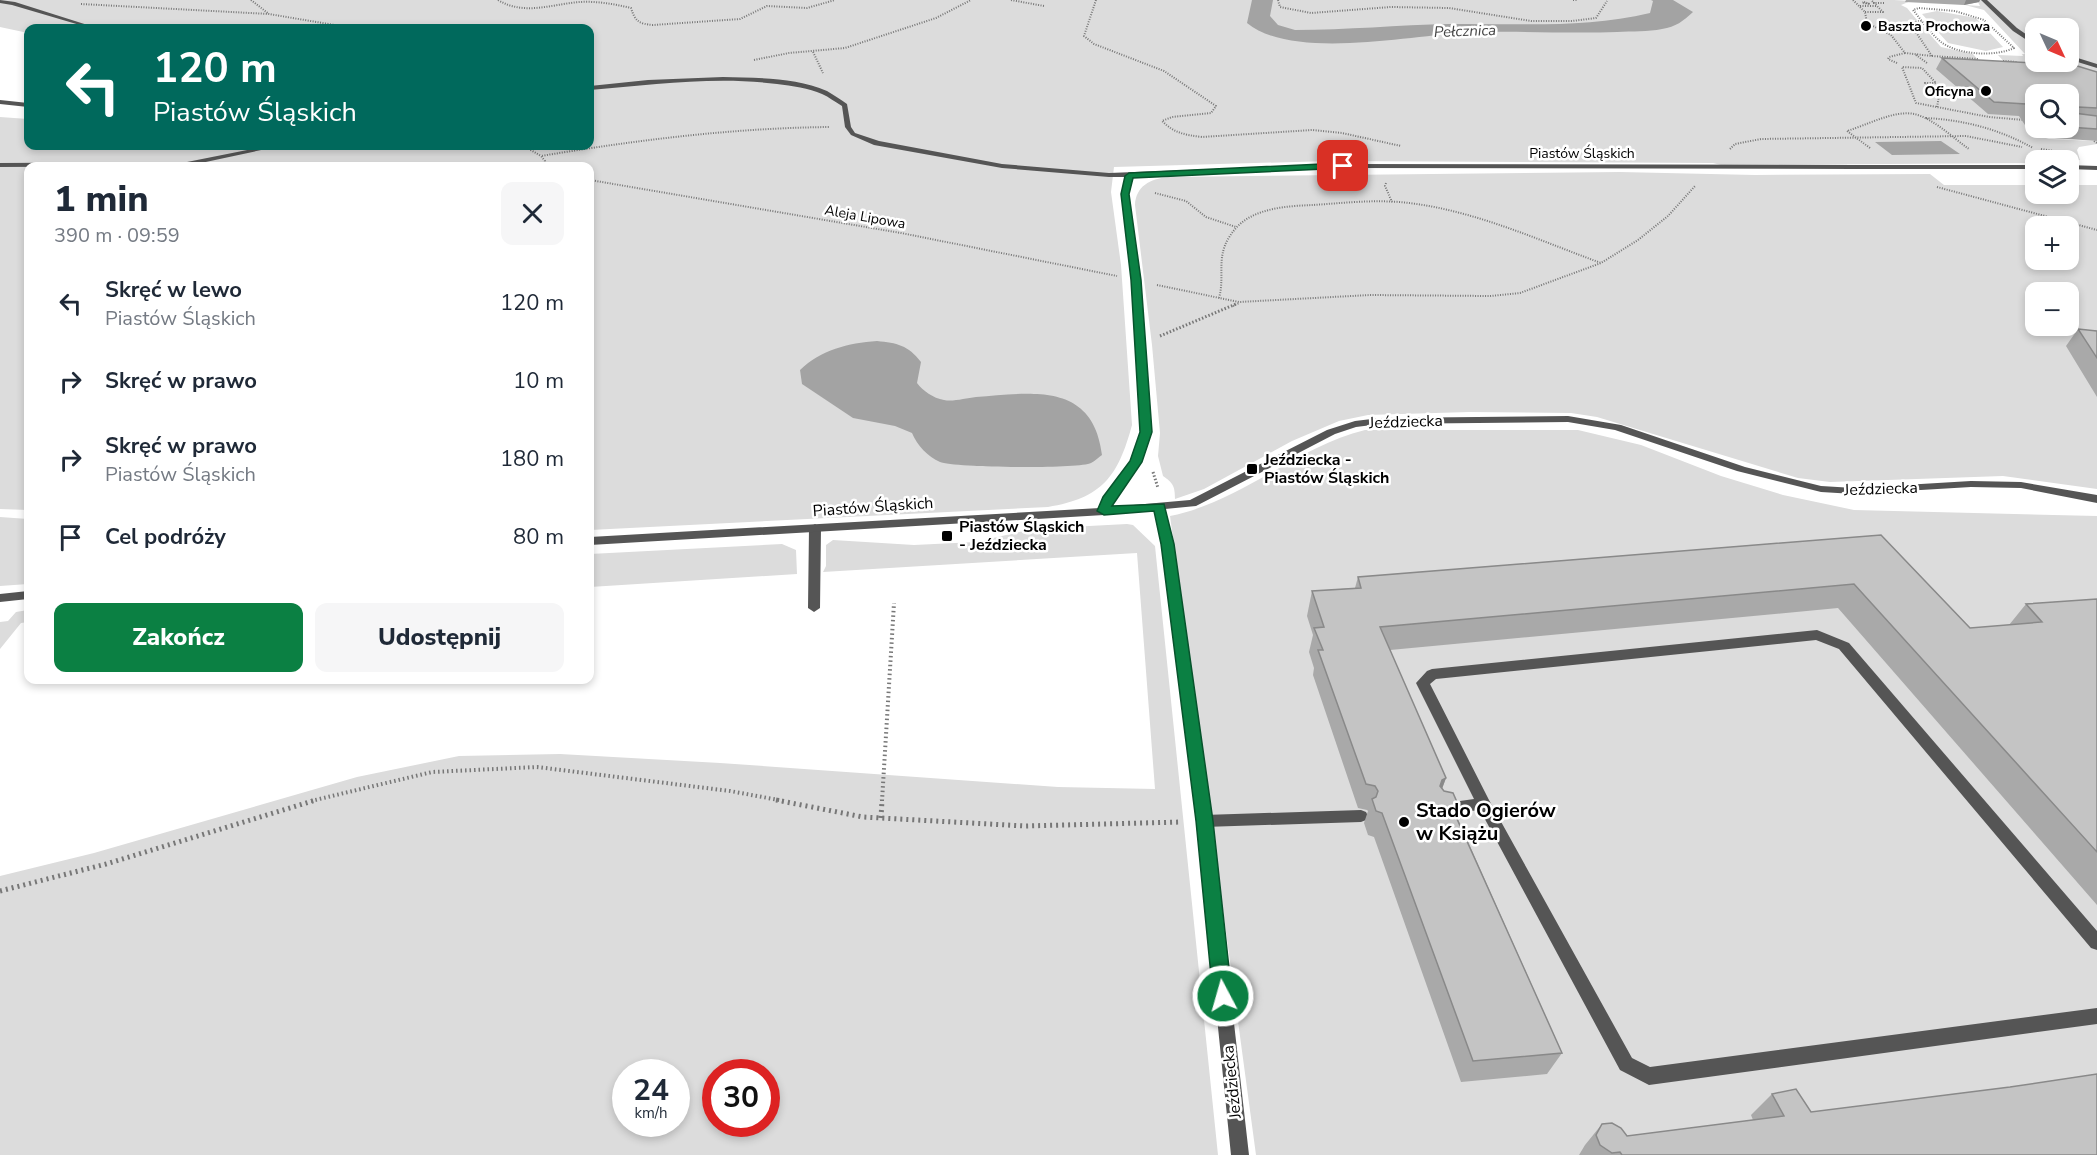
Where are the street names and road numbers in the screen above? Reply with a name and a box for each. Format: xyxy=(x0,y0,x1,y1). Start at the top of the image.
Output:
street label: Piastów Śląskich xyxy=(1529,144,1635,163)
street label: Aleja Lipowa xyxy=(823,201,907,233)
street label: Jeździecka xyxy=(1368,410,1443,434)
street label: Jeździecka xyxy=(1843,477,1918,501)
street label: Piastów Śląskich xyxy=(812,492,934,522)
street label: Jeździecka xyxy=(1217,1044,1247,1121)

